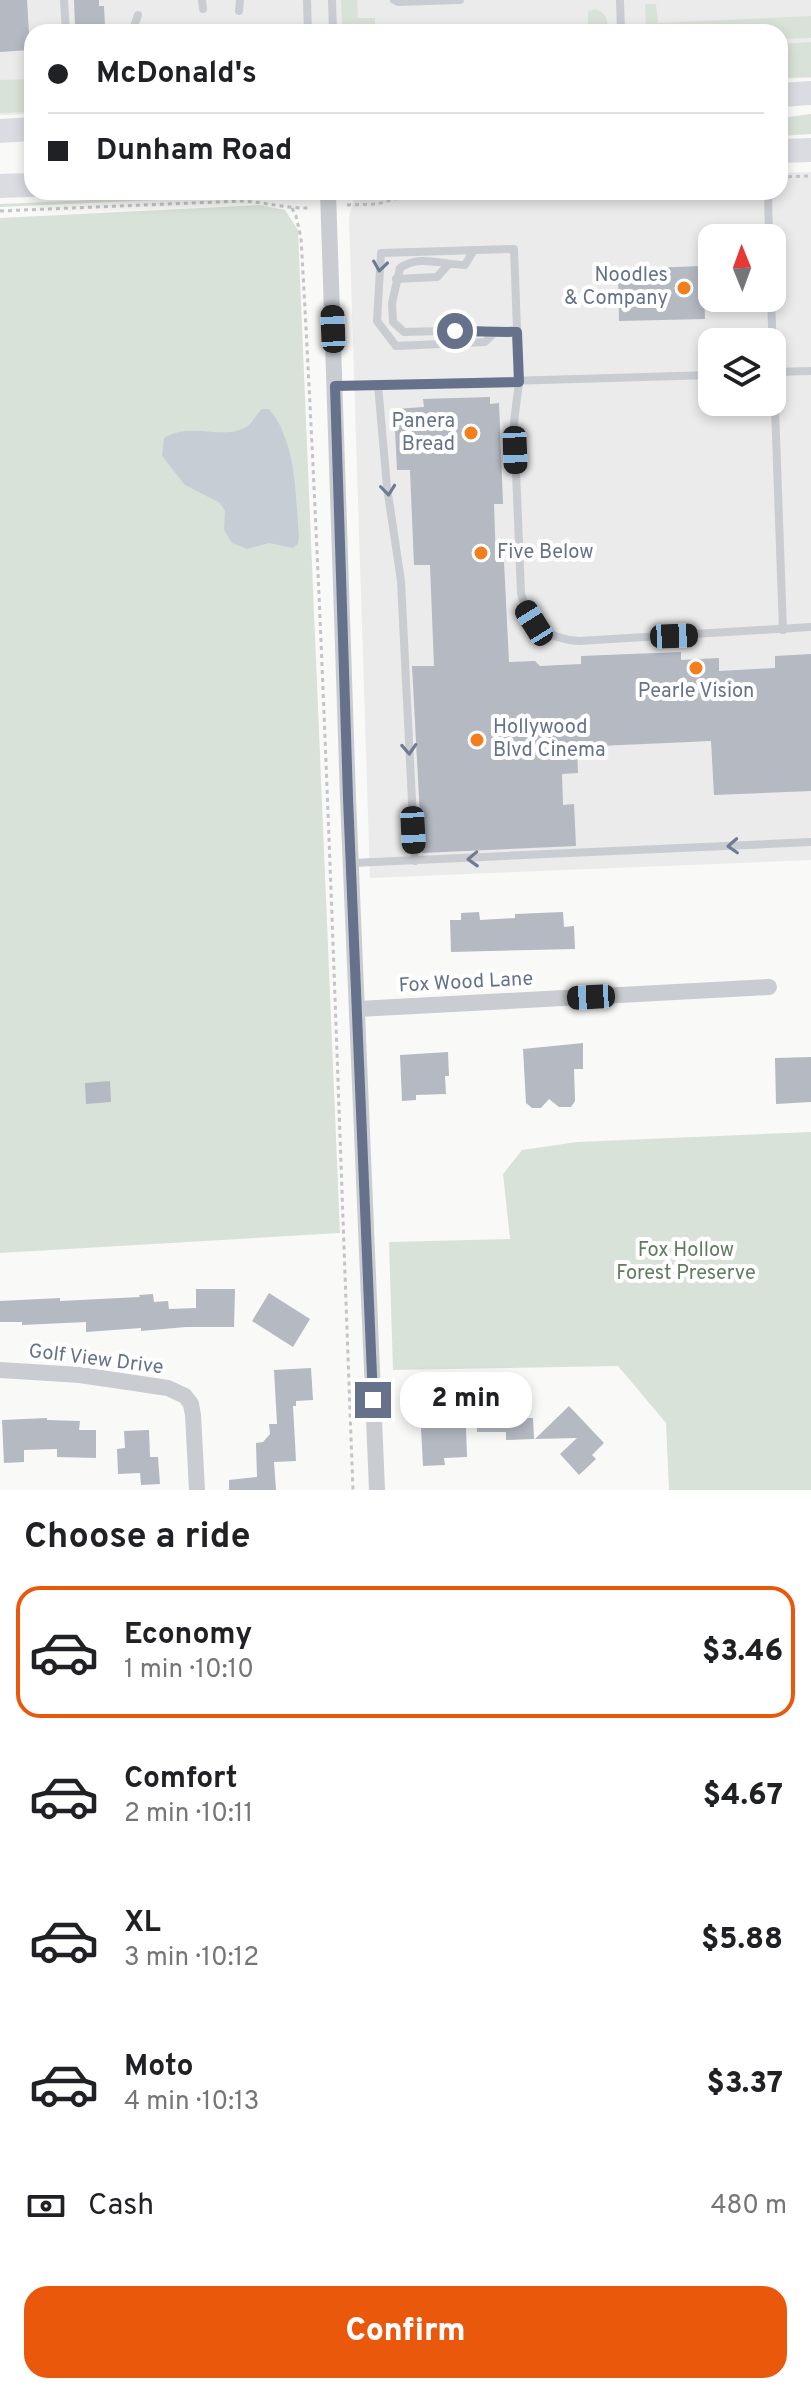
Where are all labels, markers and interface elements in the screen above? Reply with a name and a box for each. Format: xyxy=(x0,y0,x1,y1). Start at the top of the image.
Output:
text: McDonald's xyxy=(96,56,257,93)
text: Dunham Road xyxy=(96,133,292,170)
north arrow xyxy=(698,224,786,312)
map controls xyxy=(698,224,786,416)
one-way arrow xyxy=(372,259,389,273)
place label: Noodles & Company xyxy=(564,263,668,312)
marker: Noodles & Company xyxy=(675,279,693,297)
car xyxy=(320,305,346,353)
route start xyxy=(437,313,473,349)
button: layers xyxy=(698,328,786,416)
place label: Panera Bread xyxy=(392,409,455,458)
marker: Panera Bread xyxy=(462,424,480,442)
car xyxy=(502,426,528,474)
one-way arrow xyxy=(379,484,396,497)
place label: Five Below xyxy=(497,540,593,566)
marker: Five Below xyxy=(472,544,490,562)
car xyxy=(511,596,557,650)
car xyxy=(650,623,698,649)
marker: Pearle Vision xyxy=(687,659,705,677)
place label: Pearle Vision xyxy=(638,679,754,705)
place label: Hollywood Blvd Cinema xyxy=(493,715,606,764)
marker: Hollywood Blvd Cinema xyxy=(468,731,486,749)
one-way arrow xyxy=(400,743,417,756)
car xyxy=(400,805,426,855)
one-way arrow xyxy=(726,838,739,855)
one-way arrow xyxy=(466,850,479,867)
street label: Fox Wood Lane xyxy=(398,966,534,1000)
car xyxy=(566,984,616,1010)
park label: Fox Hollow Forest Preserve xyxy=(616,1238,756,1287)
street label: Golf View Drive xyxy=(27,1339,165,1381)
callout: 2 min xyxy=(401,1372,533,1428)
route end xyxy=(355,1382,391,1418)
text: 2 min xyxy=(432,1383,500,1416)
text: Choose a ride xyxy=(24,1515,250,1561)
icon: car xyxy=(28,1616,100,1688)
text: Economy xyxy=(124,1617,252,1654)
text: $3.46 xyxy=(702,1634,783,1671)
text: 1 min · 10:10 xyxy=(124,1654,254,1687)
icon: car xyxy=(28,1760,100,1832)
text: Comfort xyxy=(124,1761,237,1798)
text: $4.67 xyxy=(703,1778,783,1815)
text: 2 min · 10:11 xyxy=(124,1798,253,1831)
icon: car xyxy=(28,1904,100,1976)
text: XL xyxy=(124,1905,161,1942)
text: $5.88 xyxy=(701,1922,783,1959)
text: 3 min · 10:12 xyxy=(124,1942,259,1975)
icon: car xyxy=(28,2048,100,2120)
text: Moto xyxy=(124,2049,194,2086)
text: $3.37 xyxy=(706,2066,783,2103)
text: 4 min · 10:13 xyxy=(124,2086,259,2119)
icon: cash xyxy=(24,2184,68,2228)
text: Cash xyxy=(88,2188,154,2225)
text: 480 m xyxy=(710,2190,787,2223)
button: Confirm xyxy=(24,2286,787,2378)

